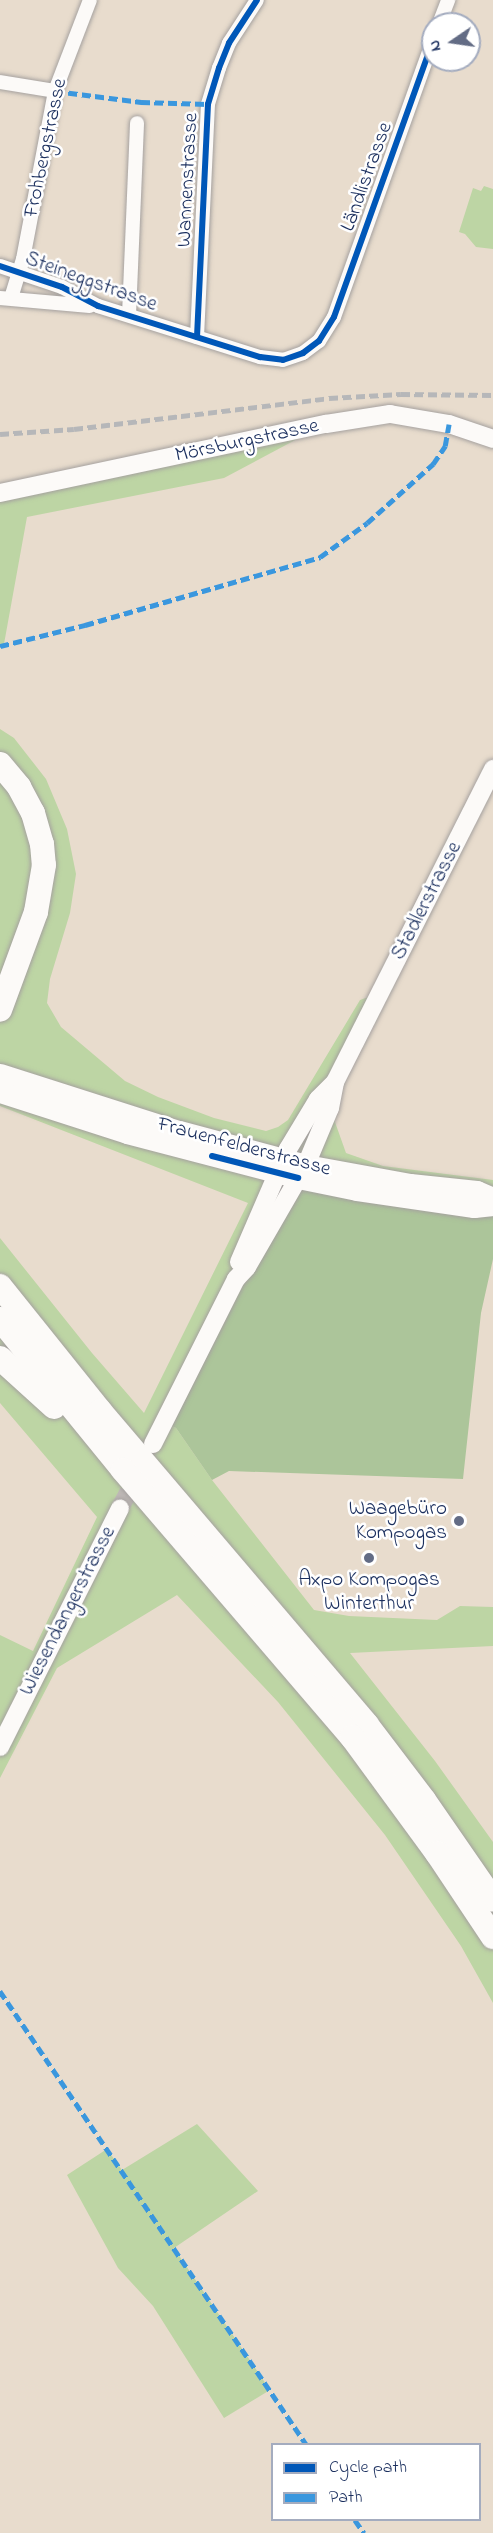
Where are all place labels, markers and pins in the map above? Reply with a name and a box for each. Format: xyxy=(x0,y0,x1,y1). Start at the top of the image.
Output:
place label: Waagebüro Kompogas xyxy=(349,1496,447,1546)
marker: Waagebüro Kompogas xyxy=(452,1514,466,1528)
marker: Axpo Kompogas Winterthur xyxy=(362,1551,376,1565)
place label: Axpo Kompogas Winterthur xyxy=(298,1567,440,1617)

